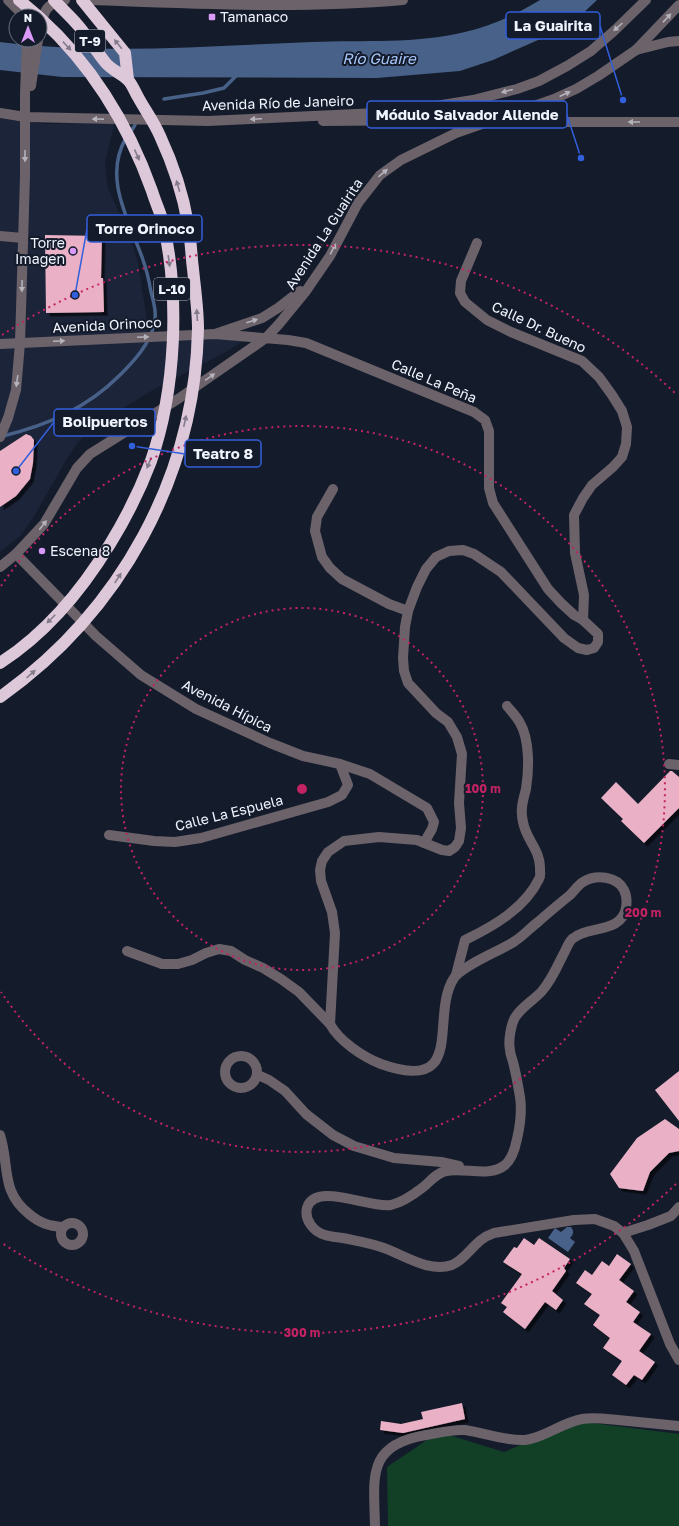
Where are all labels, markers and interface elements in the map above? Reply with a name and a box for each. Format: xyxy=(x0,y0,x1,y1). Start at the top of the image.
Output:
north arrow xyxy=(8,8,48,48)
place label: Tamanaco xyxy=(220,8,288,25)
text: N xyxy=(24,11,32,24)
marker: Tamanaco xyxy=(207,12,217,22)
callout: La Guairita xyxy=(506,12,600,39)
one-way arrow xyxy=(663,13,672,23)
text: La Guairita xyxy=(514,16,593,34)
one-way arrow xyxy=(613,22,623,32)
road number: T-9 xyxy=(75,30,105,52)
one-way arrow xyxy=(114,38,122,49)
one-way arrow xyxy=(62,42,71,51)
water label: Río Guaire xyxy=(342,49,417,67)
one-way arrow xyxy=(501,88,513,94)
street label: Avenida Río de Janeiro xyxy=(202,91,354,114)
one-way arrow xyxy=(560,91,571,97)
callout: Módulo Salvador Allende xyxy=(367,101,567,128)
text: Módulo Salvador Allende xyxy=(375,105,559,123)
one-way arrow xyxy=(92,115,104,122)
one-way arrow xyxy=(249,116,262,122)
one-way arrow xyxy=(627,119,640,125)
one-way arrow xyxy=(135,149,141,161)
one-way arrow xyxy=(22,150,28,163)
one-way arrow xyxy=(378,169,388,178)
street label: Avenida La Guairita xyxy=(281,175,366,292)
one-way arrow xyxy=(175,180,181,192)
callout: Torre Orinoco xyxy=(87,215,202,242)
text: Torre Orinoco xyxy=(96,219,194,237)
place label: Torre Imagen xyxy=(15,234,65,267)
one-way arrow xyxy=(330,243,337,254)
marker: Torre Imagen xyxy=(68,246,78,256)
one-way arrow xyxy=(166,254,172,267)
road number: L-10 xyxy=(154,278,190,300)
one-way arrow xyxy=(18,280,25,292)
street label: Calle Dr. Bueno xyxy=(489,297,589,356)
one-way arrow xyxy=(193,309,200,321)
street label: Avenida Orinoco xyxy=(52,313,162,336)
one-way arrow xyxy=(246,318,258,324)
one-way arrow xyxy=(137,334,150,340)
one-way arrow xyxy=(53,338,66,344)
street label: Calle La Peña xyxy=(389,355,479,406)
one-way arrow xyxy=(204,373,215,381)
one-way arrow xyxy=(14,375,20,387)
callout: Bolipuertos xyxy=(54,409,155,436)
text: Bolipuertos xyxy=(62,412,148,430)
one-way arrow xyxy=(183,415,189,427)
callout: Teatro 8 xyxy=(185,440,261,467)
text: Teatro 8 xyxy=(193,444,253,462)
one-way arrow xyxy=(146,457,152,469)
one-way arrow xyxy=(38,519,47,530)
place label: Escena 8 xyxy=(50,542,110,559)
marker: Escena 8 xyxy=(37,546,47,556)
one-way arrow xyxy=(114,573,122,583)
one-way arrow xyxy=(46,614,56,624)
one-way arrow xyxy=(26,669,36,678)
street label: Avenida Hípica xyxy=(179,676,275,736)
text: 100 m xyxy=(465,781,501,796)
centre of rings xyxy=(295,782,309,796)
street label: Calle La Espuela xyxy=(173,791,285,834)
text: 200 m xyxy=(625,905,661,920)
text: 300 m xyxy=(284,1325,320,1340)

